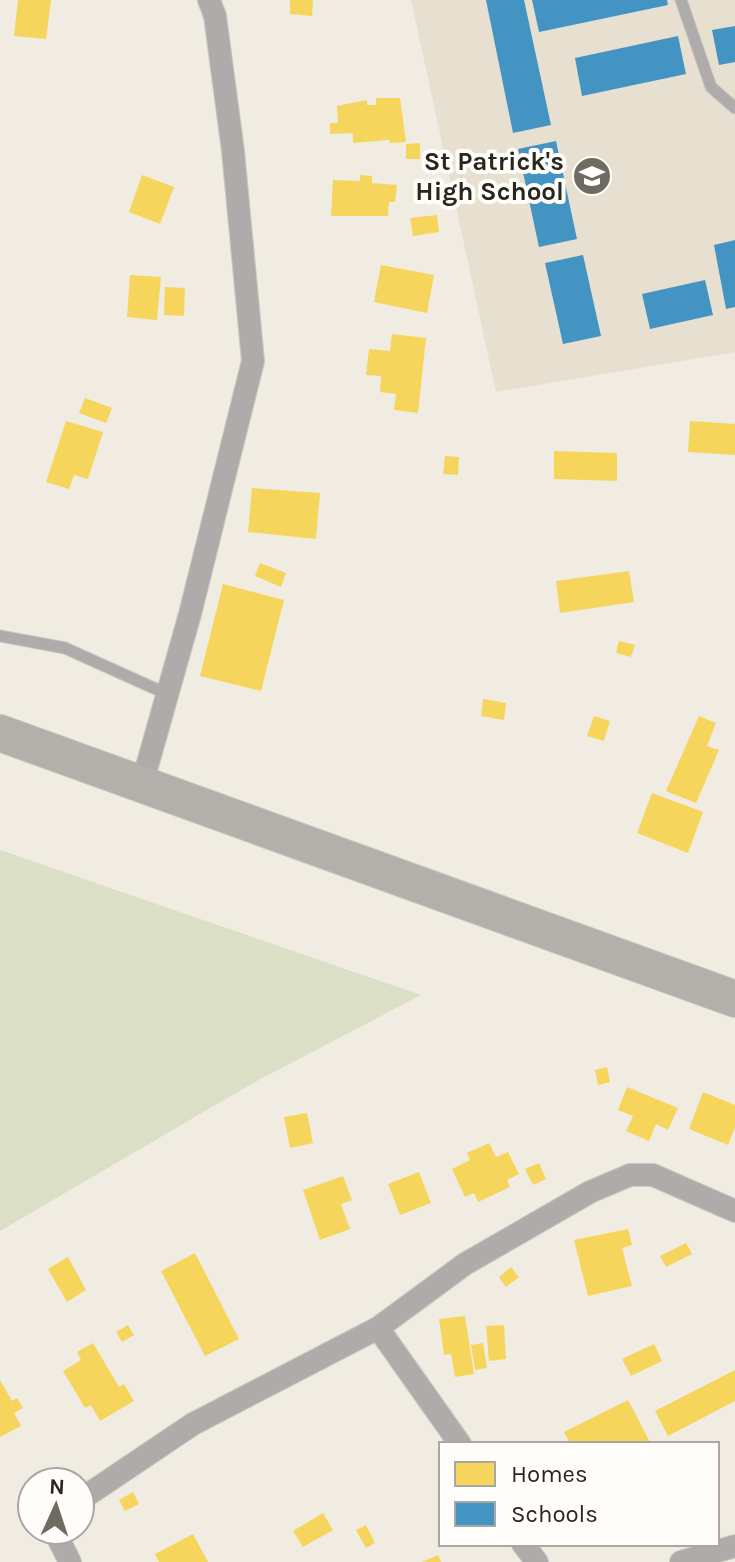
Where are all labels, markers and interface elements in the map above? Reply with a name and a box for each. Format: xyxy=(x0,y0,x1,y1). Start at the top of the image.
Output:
place label: St Patrick's High School xyxy=(415,146,564,207)
school or university icon: St Patrick's High School xyxy=(571,155,613,197)
legend xyxy=(439,1442,719,1546)
text: Homes xyxy=(511,1460,588,1488)
north arrow xyxy=(16,1466,96,1546)
text: N xyxy=(48,1474,66,1500)
text: Schools xyxy=(511,1500,598,1528)

